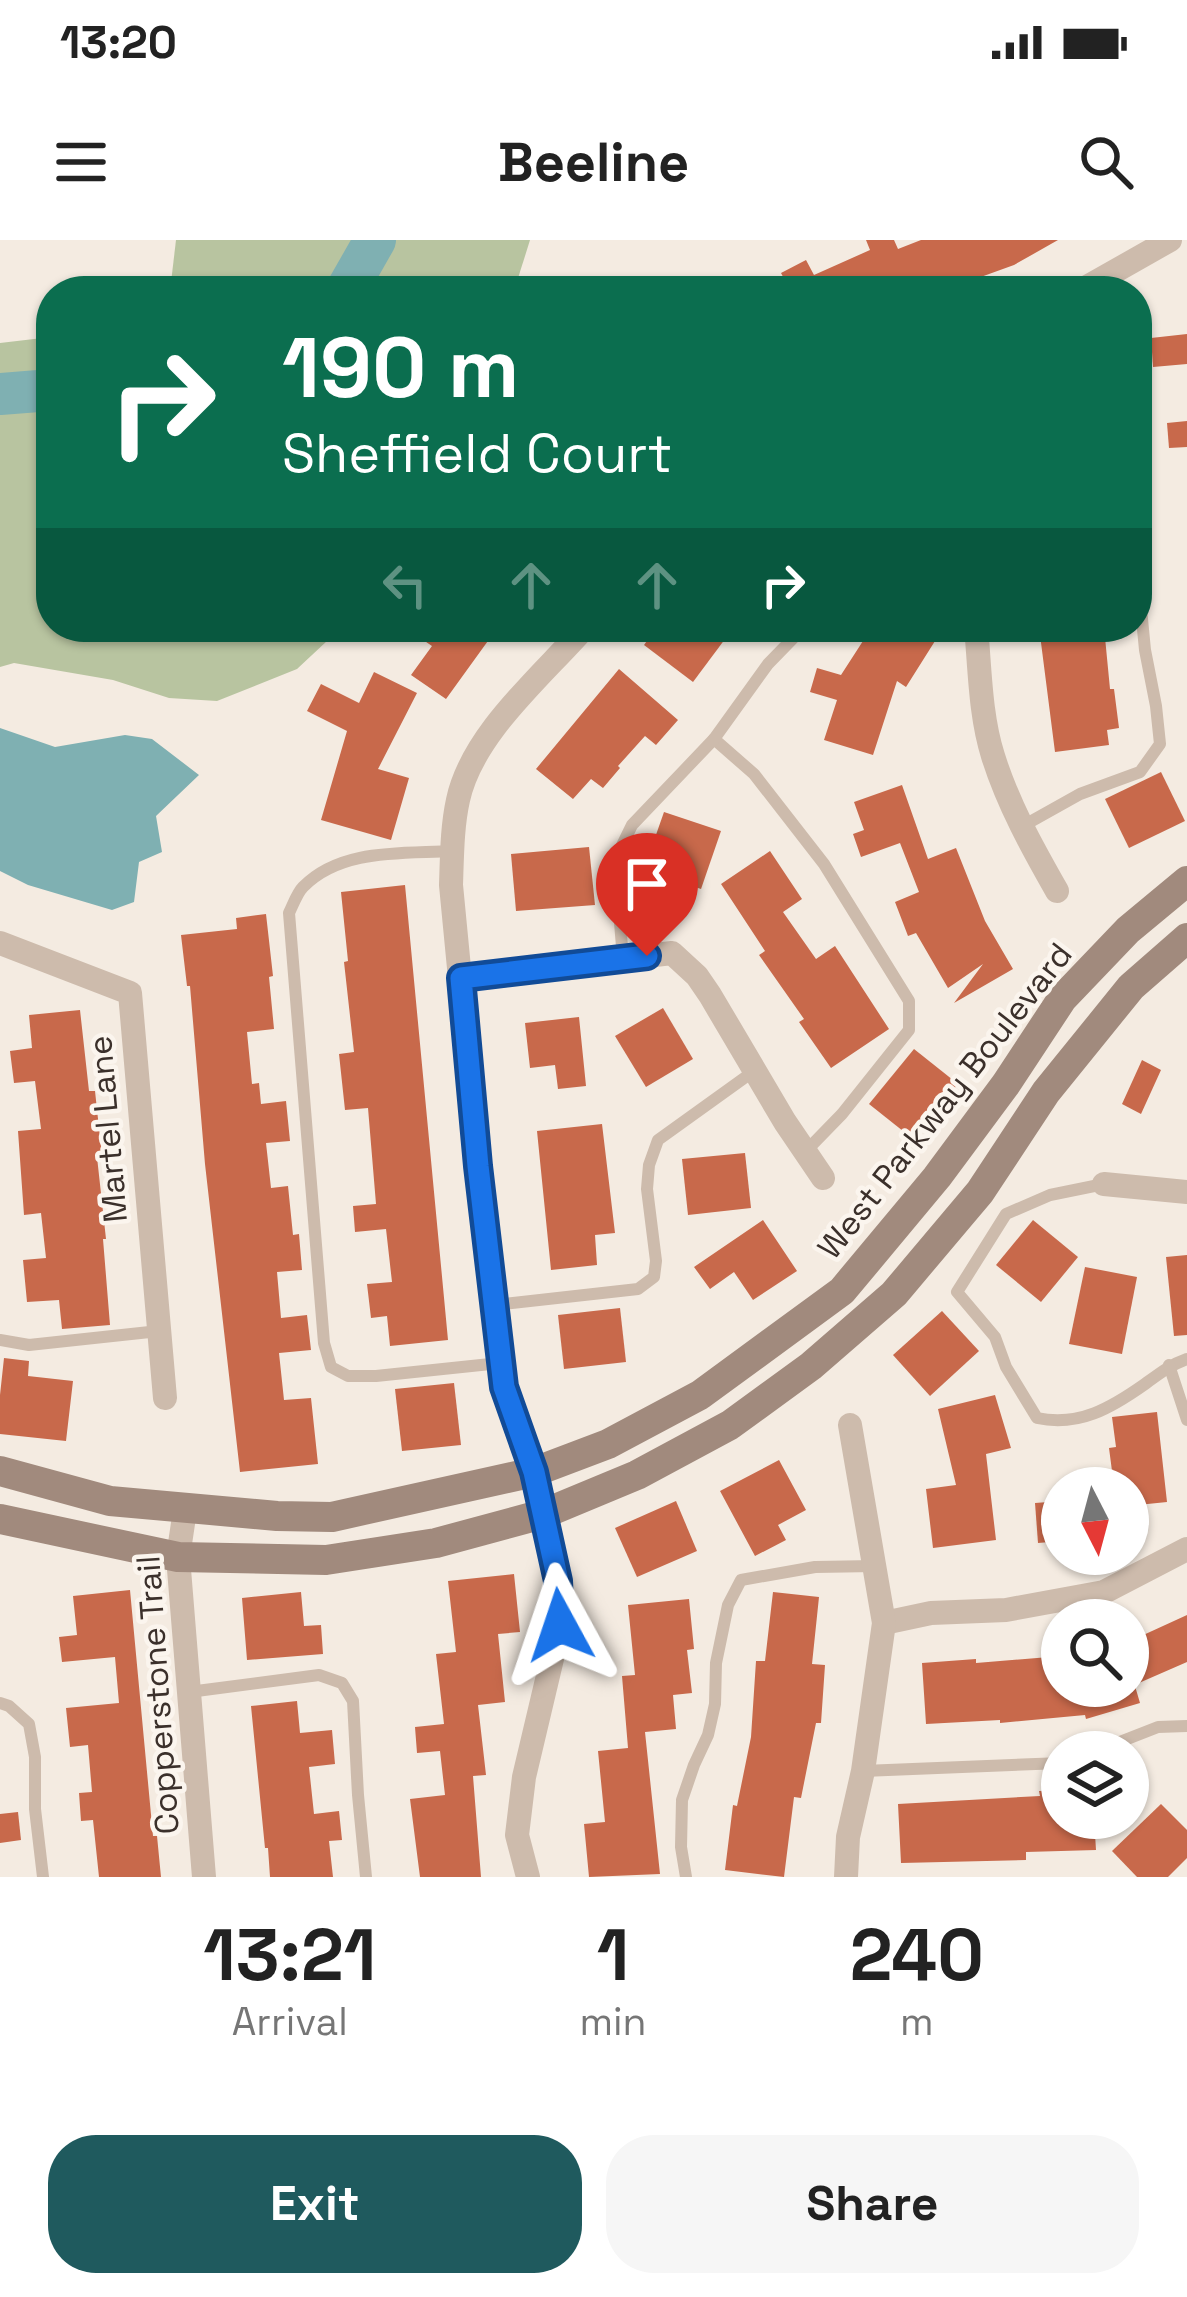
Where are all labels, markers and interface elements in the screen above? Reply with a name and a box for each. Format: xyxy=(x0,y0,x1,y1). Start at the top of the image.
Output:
text: 13:20 xyxy=(60,14,177,71)
text: Beeline xyxy=(498,128,689,197)
icon: menu xyxy=(48,129,114,195)
icon: search xyxy=(1073,129,1139,195)
text: 190 m xyxy=(282,314,519,422)
icon: right xyxy=(84,324,240,480)
text: Sheffield Court xyxy=(282,419,672,488)
icon: left xyxy=(372,552,438,618)
icon: ahead xyxy=(498,552,564,618)
icon: ahead xyxy=(624,552,690,618)
icon: right xyxy=(750,552,816,618)
pin xyxy=(596,833,698,956)
icon: arrive xyxy=(614,851,680,917)
street label: West Parkway Boulevard xyxy=(809,935,1081,1267)
street label: Martel Lane xyxy=(79,1034,137,1224)
north arrow xyxy=(1041,1467,1149,1575)
map controls xyxy=(1041,1467,1149,1839)
street label: Copperstone Trail xyxy=(127,1554,189,1836)
position arrow xyxy=(497,1562,623,1688)
button: search xyxy=(1041,1599,1149,1707)
button: layers xyxy=(1041,1731,1149,1839)
text: 13:21 xyxy=(203,1909,376,2001)
text: 1 xyxy=(597,1909,629,2001)
text: 240 xyxy=(850,1909,984,2001)
text: Arrival xyxy=(232,1997,348,2046)
text: min xyxy=(580,1997,647,2046)
text: m xyxy=(900,1997,934,2046)
button: Exit xyxy=(48,2135,582,2273)
button: Share xyxy=(606,2135,1139,2273)

